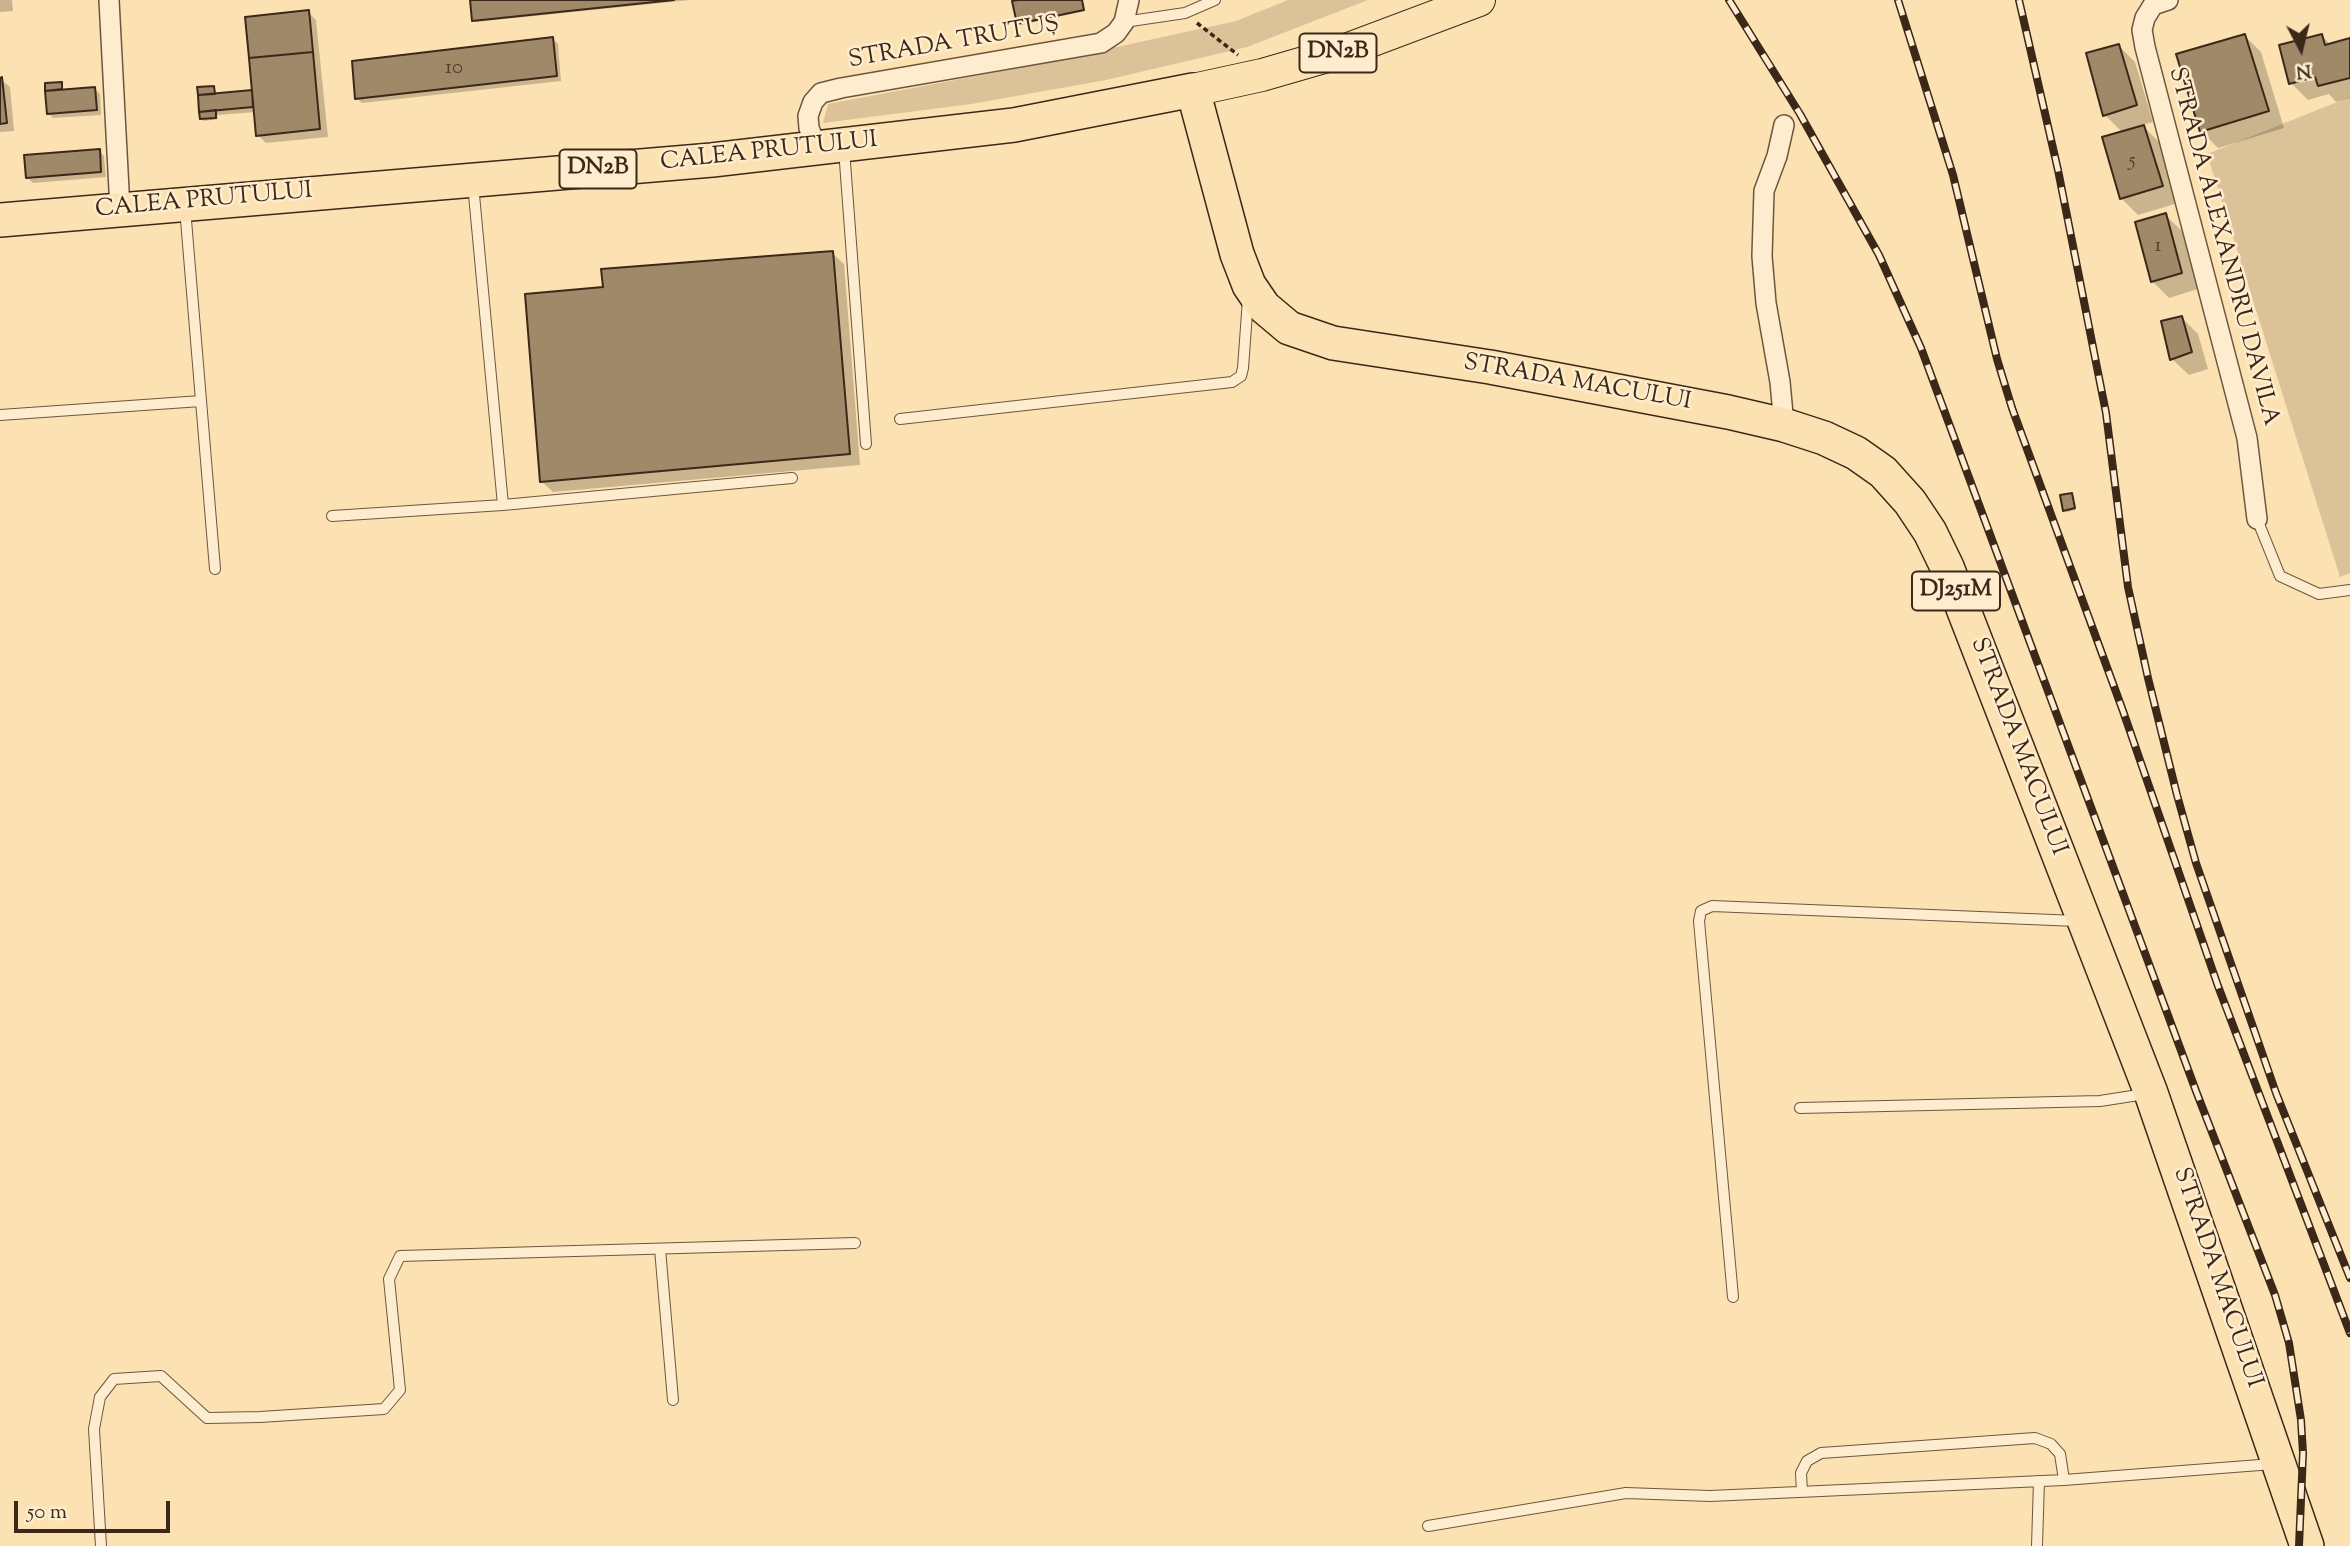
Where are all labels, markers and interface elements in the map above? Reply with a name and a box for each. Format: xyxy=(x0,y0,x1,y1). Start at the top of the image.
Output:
street label: STRADA TRUTUȘ xyxy=(846,11,1062,77)
north arrow xyxy=(2266,14,2336,84)
road number: DN2B xyxy=(1300,34,1376,72)
house number: 10 xyxy=(445,56,463,82)
text: N xyxy=(2294,56,2313,85)
street label: STRADA ALEXANDRU DAVILA xyxy=(2160,65,2284,429)
street label: CALEA PRUTULUI xyxy=(659,127,879,179)
house number: 5 xyxy=(2128,149,2136,175)
road number: DN2B xyxy=(560,150,636,188)
street label: CALEA PRUTULUI xyxy=(94,178,314,226)
house number: 1 xyxy=(2154,234,2162,260)
street label: STRADA MACULUI xyxy=(1461,350,1693,418)
road number: DJ251M xyxy=(1912,572,2000,610)
street label: STRADA MACULUI xyxy=(1962,634,2072,860)
street label: STRADA MACULUI xyxy=(2165,1164,2267,1392)
scale bar xyxy=(18,1486,173,1530)
text: 50 m xyxy=(27,1498,67,1528)

